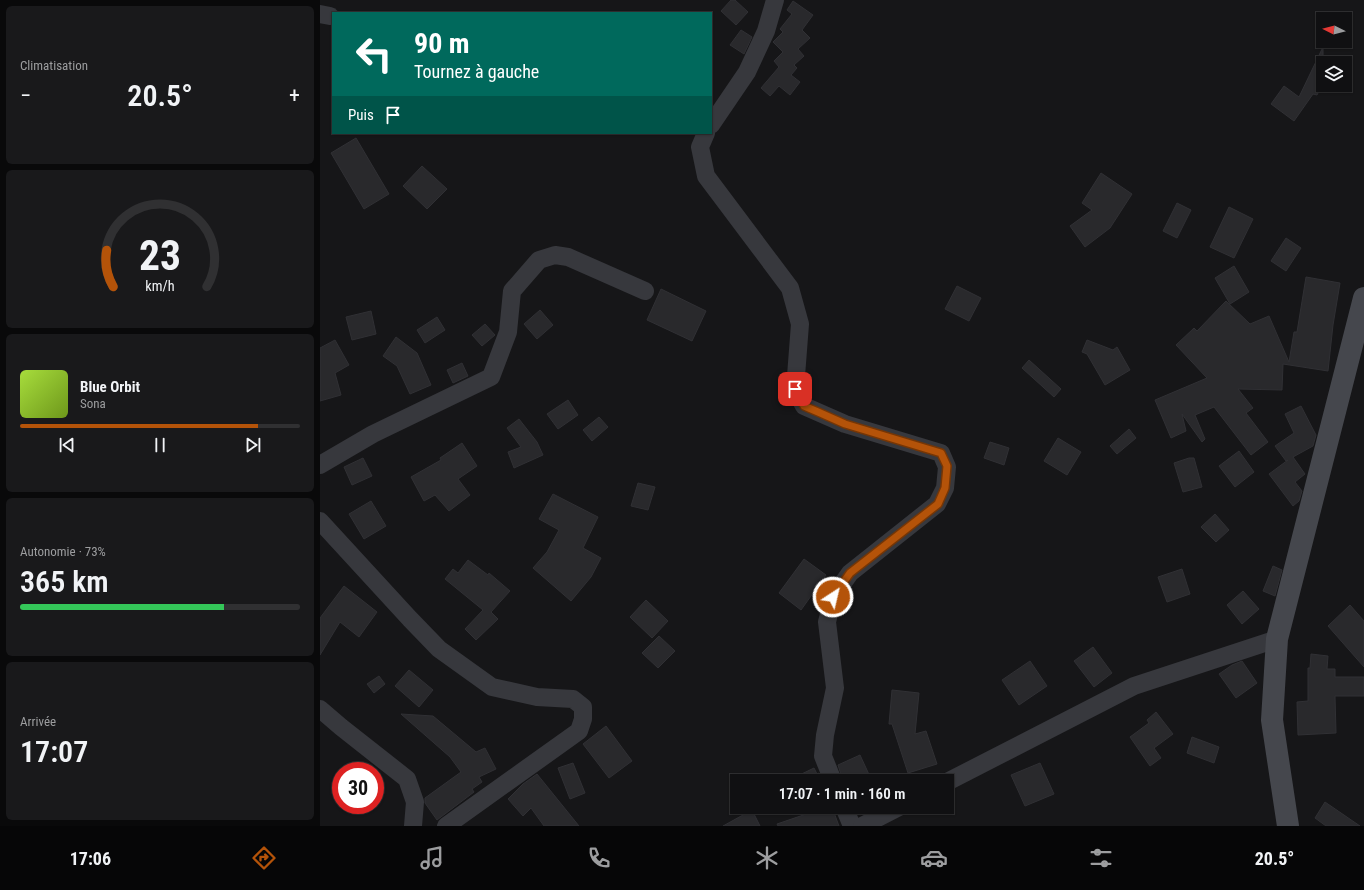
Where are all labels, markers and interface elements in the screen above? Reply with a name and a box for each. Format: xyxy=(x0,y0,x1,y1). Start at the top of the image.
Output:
north arrow xyxy=(1316,12,1352,48)
map controls xyxy=(1316,12,1352,92)
text: 90 m xyxy=(414,27,470,60)
icon: left xyxy=(348,28,400,80)
button: layers xyxy=(1316,56,1352,92)
text: Climatisation xyxy=(20,58,88,73)
text: Tournez à gauche xyxy=(414,61,539,82)
text: 20.5° xyxy=(127,78,193,113)
text: − xyxy=(20,83,31,108)
text: + xyxy=(289,83,300,108)
icon: arrive xyxy=(382,104,404,126)
text: Puis xyxy=(348,106,374,124)
text: 23 xyxy=(139,231,181,280)
text: km/h xyxy=(145,278,175,294)
pin xyxy=(778,372,812,406)
text: Blue Orbit xyxy=(80,378,140,396)
icon: arrive xyxy=(784,378,806,400)
text: Sona xyxy=(80,396,106,411)
icon: previous xyxy=(56,434,78,456)
icon: pause xyxy=(149,434,171,456)
icon: next xyxy=(242,434,264,456)
text: Autonomie · 73% xyxy=(20,544,106,559)
text: 365 km xyxy=(20,564,109,599)
position arrow xyxy=(812,576,854,618)
text: Arrivée xyxy=(20,714,56,729)
text: 17:07 xyxy=(20,734,88,769)
speed limit sign: 30 xyxy=(332,762,384,814)
text: 17:07 · 1 min · 160 m xyxy=(779,785,905,803)
icon: directions xyxy=(250,844,278,872)
icon: music xyxy=(418,844,446,872)
icon: phone xyxy=(585,844,613,872)
icon: climate xyxy=(753,844,781,872)
icon: car xyxy=(920,844,948,872)
icon: filters xyxy=(1087,844,1115,872)
text: 17:06 xyxy=(70,848,111,869)
text: 20.5° xyxy=(1255,848,1294,869)

